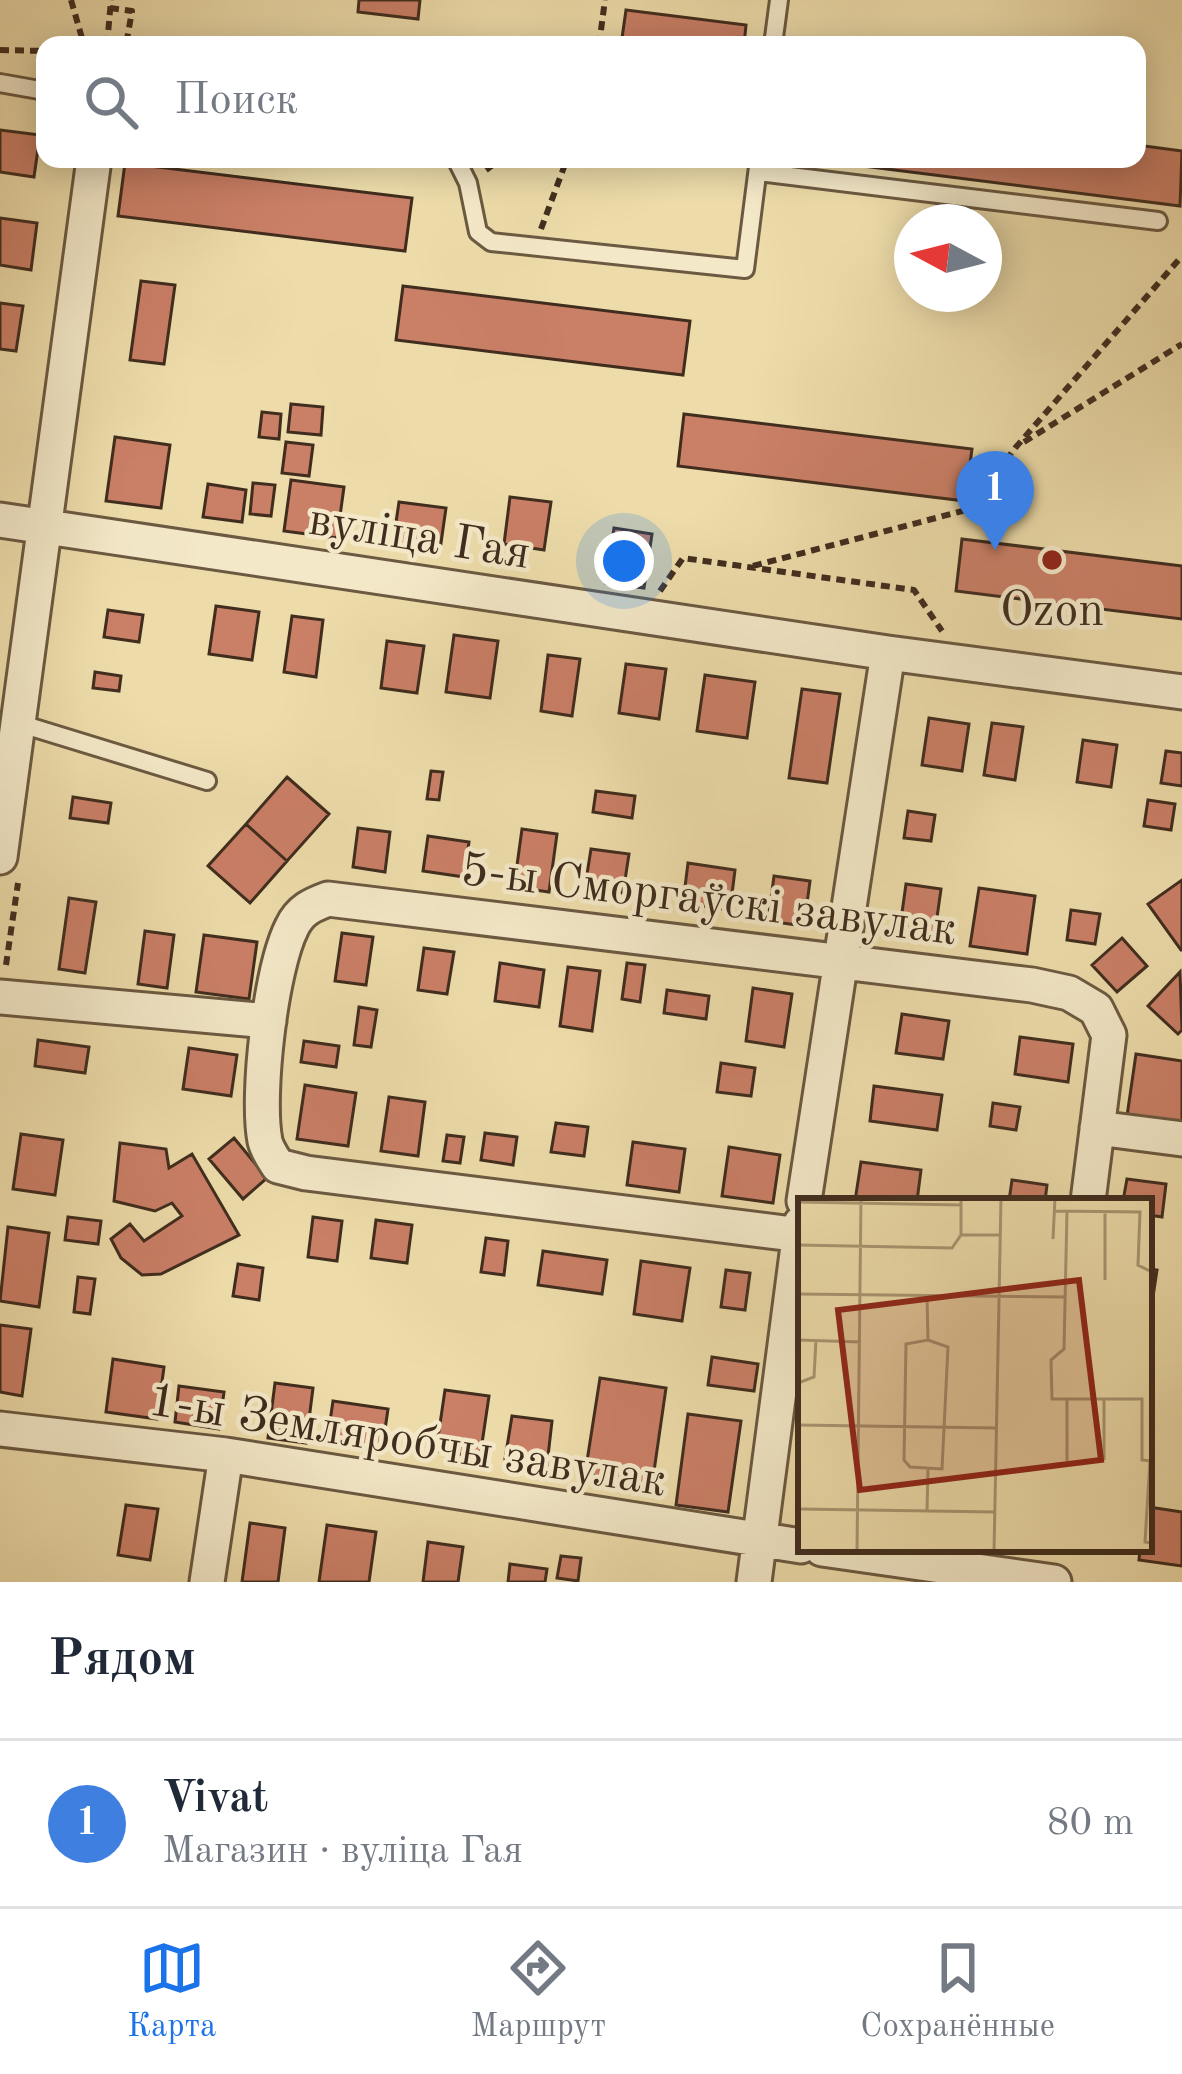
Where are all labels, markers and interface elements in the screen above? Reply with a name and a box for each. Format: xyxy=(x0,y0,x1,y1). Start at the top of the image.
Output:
search box xyxy=(36,36,1146,168)
icon: search xyxy=(78,69,144,135)
text: Поиск xyxy=(174,79,298,124)
north arrow xyxy=(894,204,1002,312)
pin: 1 xyxy=(956,451,1034,550)
street label: вуліца Гая xyxy=(305,497,534,579)
your location xyxy=(594,531,654,591)
marker: Ozon xyxy=(1039,547,1065,573)
place label: Ozon xyxy=(1000,588,1104,636)
street label: 5-ы Сморгаўскі завулак xyxy=(458,847,959,955)
inset map xyxy=(798,1198,1152,1552)
street label: 1-ы Земляробчы завулак xyxy=(145,1377,670,1507)
text: Рядом xyxy=(48,1635,196,1686)
text: Vivat xyxy=(162,1777,268,1822)
text: 1 xyxy=(76,1804,98,1843)
text: 80 m xyxy=(1047,1804,1134,1843)
text: Магазин · вуліца Гая xyxy=(162,1832,523,1871)
tab: Карта xyxy=(127,1935,216,2048)
tab: Маршрут xyxy=(471,1935,606,2048)
tab: Сохранённые xyxy=(860,1935,1055,2048)

